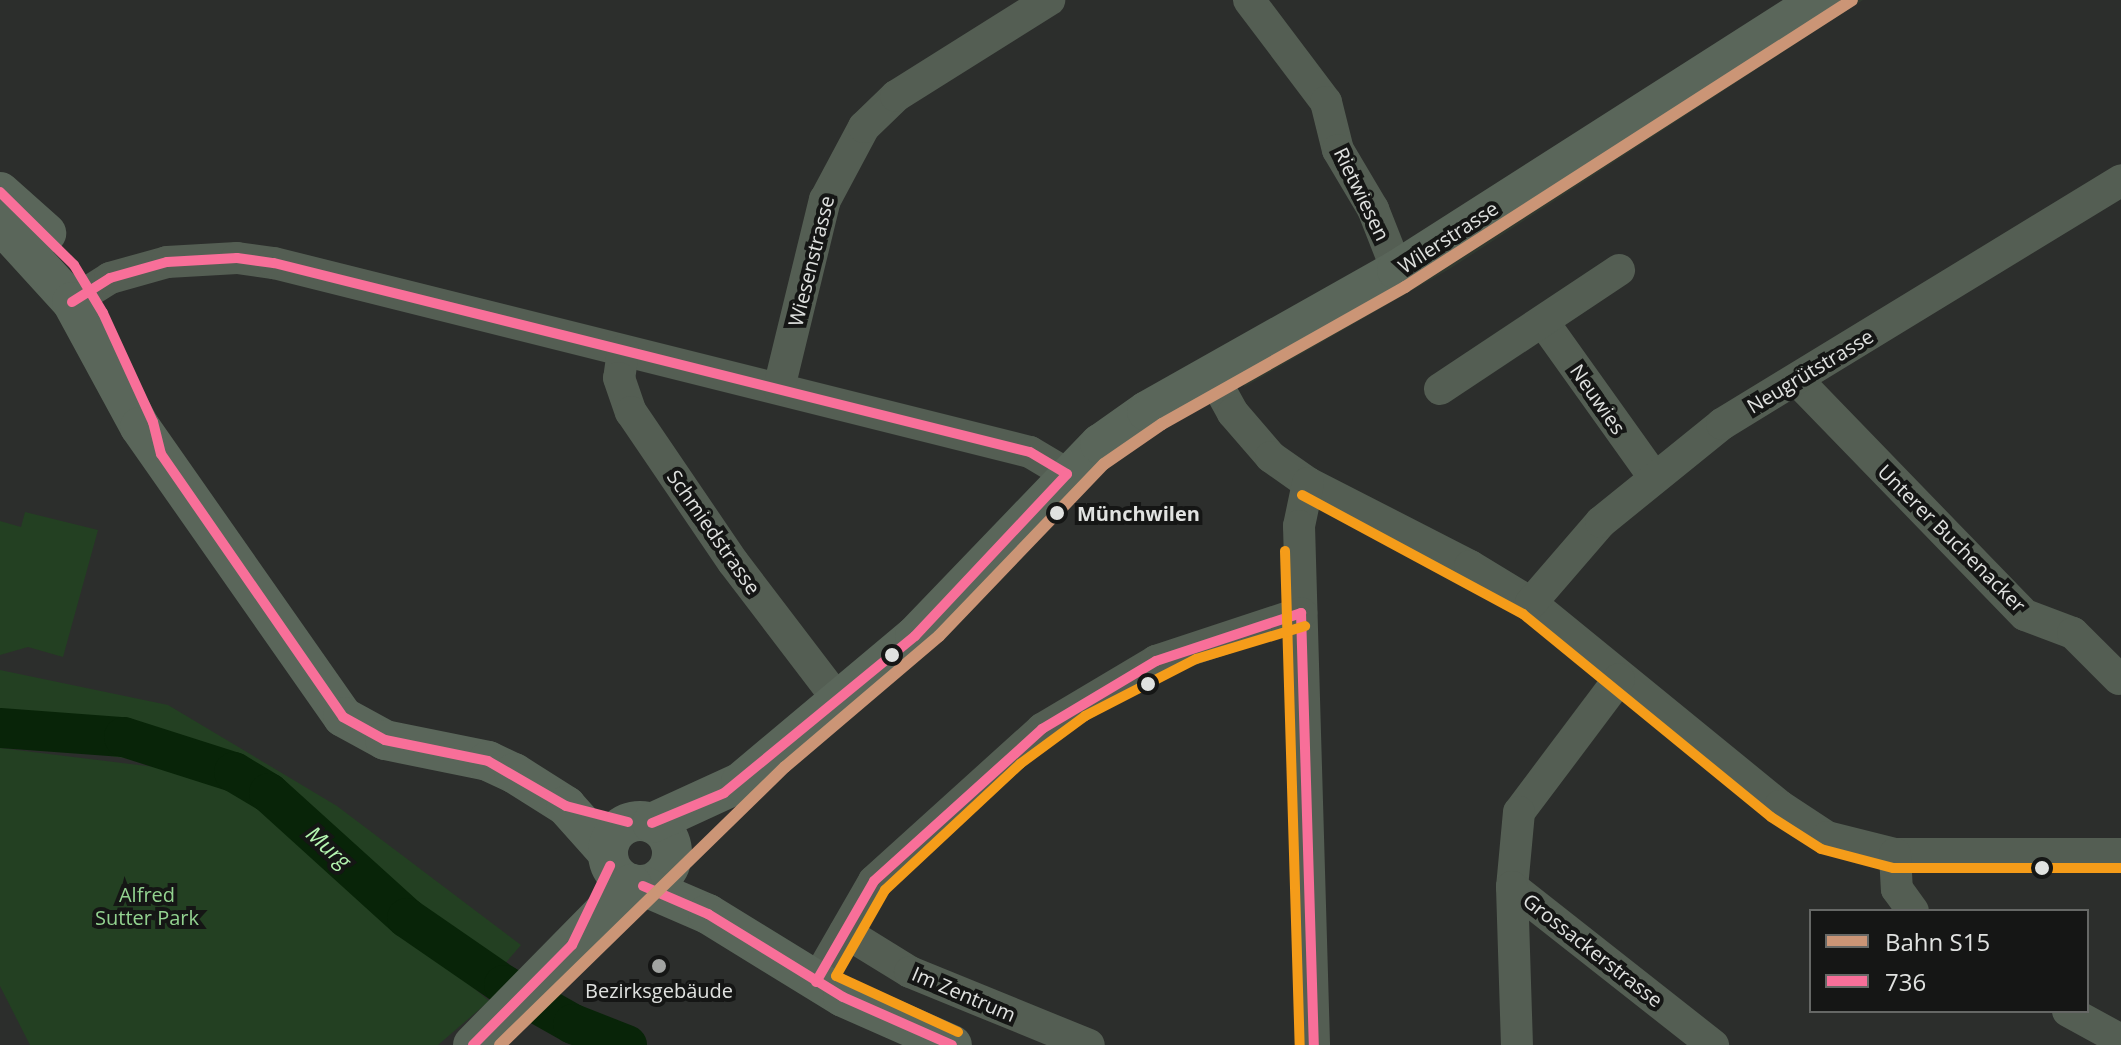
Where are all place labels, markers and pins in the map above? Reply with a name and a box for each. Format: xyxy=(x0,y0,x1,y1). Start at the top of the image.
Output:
marker: Münchwilen xyxy=(1044,500,1070,526)
place label: Münchwilen xyxy=(1077,501,1200,525)
unlabelled marker xyxy=(884,647,900,663)
unlabelled marker xyxy=(1140,676,1156,692)
unlabelled marker xyxy=(2034,860,2050,876)
marker: Bezirksgebäude xyxy=(650,957,668,975)
place label: Bezirksgebäude xyxy=(585,978,733,1002)

